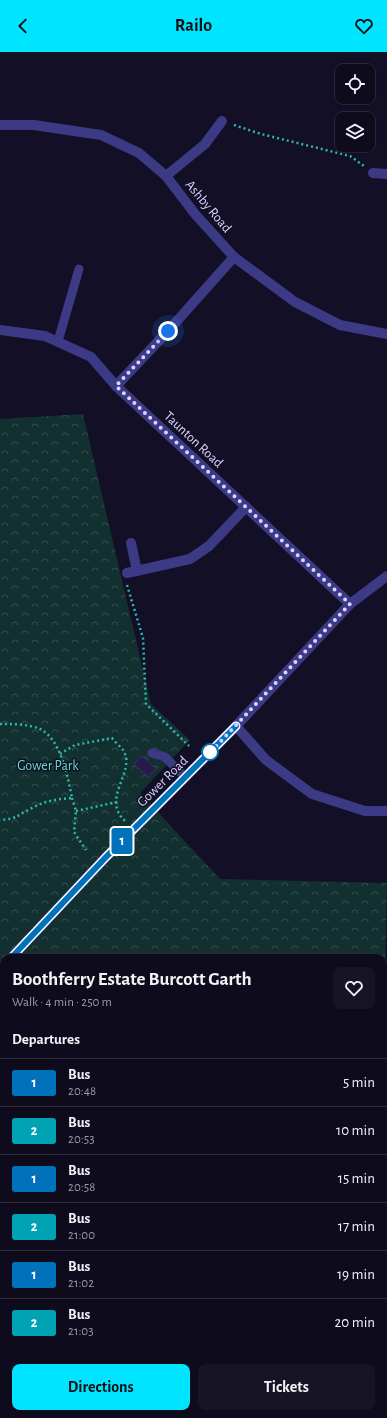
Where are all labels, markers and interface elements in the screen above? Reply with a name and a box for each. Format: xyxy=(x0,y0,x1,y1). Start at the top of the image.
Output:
icon: back xyxy=(12,15,34,37)
icon: heart xyxy=(353,15,375,37)
text: Railo xyxy=(175,17,212,35)
map controls xyxy=(335,64,375,152)
button: locate xyxy=(335,64,375,104)
button: layers xyxy=(335,112,375,152)
street label: Ashby Road xyxy=(182,178,234,236)
your location xyxy=(158,321,178,341)
street label: Taunton Road xyxy=(161,409,226,470)
unlabelled marker xyxy=(201,743,219,761)
street label: Gower Road xyxy=(135,754,191,810)
park label: Gower Park xyxy=(17,759,79,773)
line badge: 1 xyxy=(109,828,135,854)
text: 1 xyxy=(119,834,125,848)
button: heart xyxy=(333,967,375,1009)
text: Boothferry Estate Burcott Garth xyxy=(12,970,252,989)
text: Walk · 4 min · 250 m xyxy=(12,996,112,1009)
text: Departures xyxy=(12,1032,80,1047)
text: Bus xyxy=(68,1067,90,1082)
text: 5 min xyxy=(343,1075,375,1090)
text: 1 xyxy=(31,1076,37,1090)
text: 20:48 xyxy=(68,1085,96,1098)
text: Bus xyxy=(68,1115,90,1130)
text: 10 min xyxy=(336,1123,375,1138)
text: 2 xyxy=(31,1124,37,1138)
text: 20:53 xyxy=(68,1133,95,1146)
text: Bus xyxy=(68,1163,90,1178)
text: 15 min xyxy=(338,1171,375,1186)
text: 1 xyxy=(31,1172,37,1186)
text: 20:58 xyxy=(68,1181,95,1194)
text: Bus xyxy=(68,1211,90,1226)
text: 17 min xyxy=(338,1219,375,1234)
text: 2 xyxy=(31,1220,37,1234)
text: 21:00 xyxy=(68,1229,95,1242)
text: Bus xyxy=(68,1259,90,1274)
text: 19 min xyxy=(337,1267,375,1282)
text: 1 xyxy=(31,1268,37,1282)
text: 21:02 xyxy=(68,1277,94,1290)
text: Bus xyxy=(68,1307,90,1322)
text: 20 min xyxy=(334,1315,375,1330)
text: 2 xyxy=(31,1316,37,1330)
text: 21:03 xyxy=(68,1325,94,1338)
button: Directions xyxy=(12,1364,190,1410)
button: Tickets xyxy=(198,1364,375,1410)

